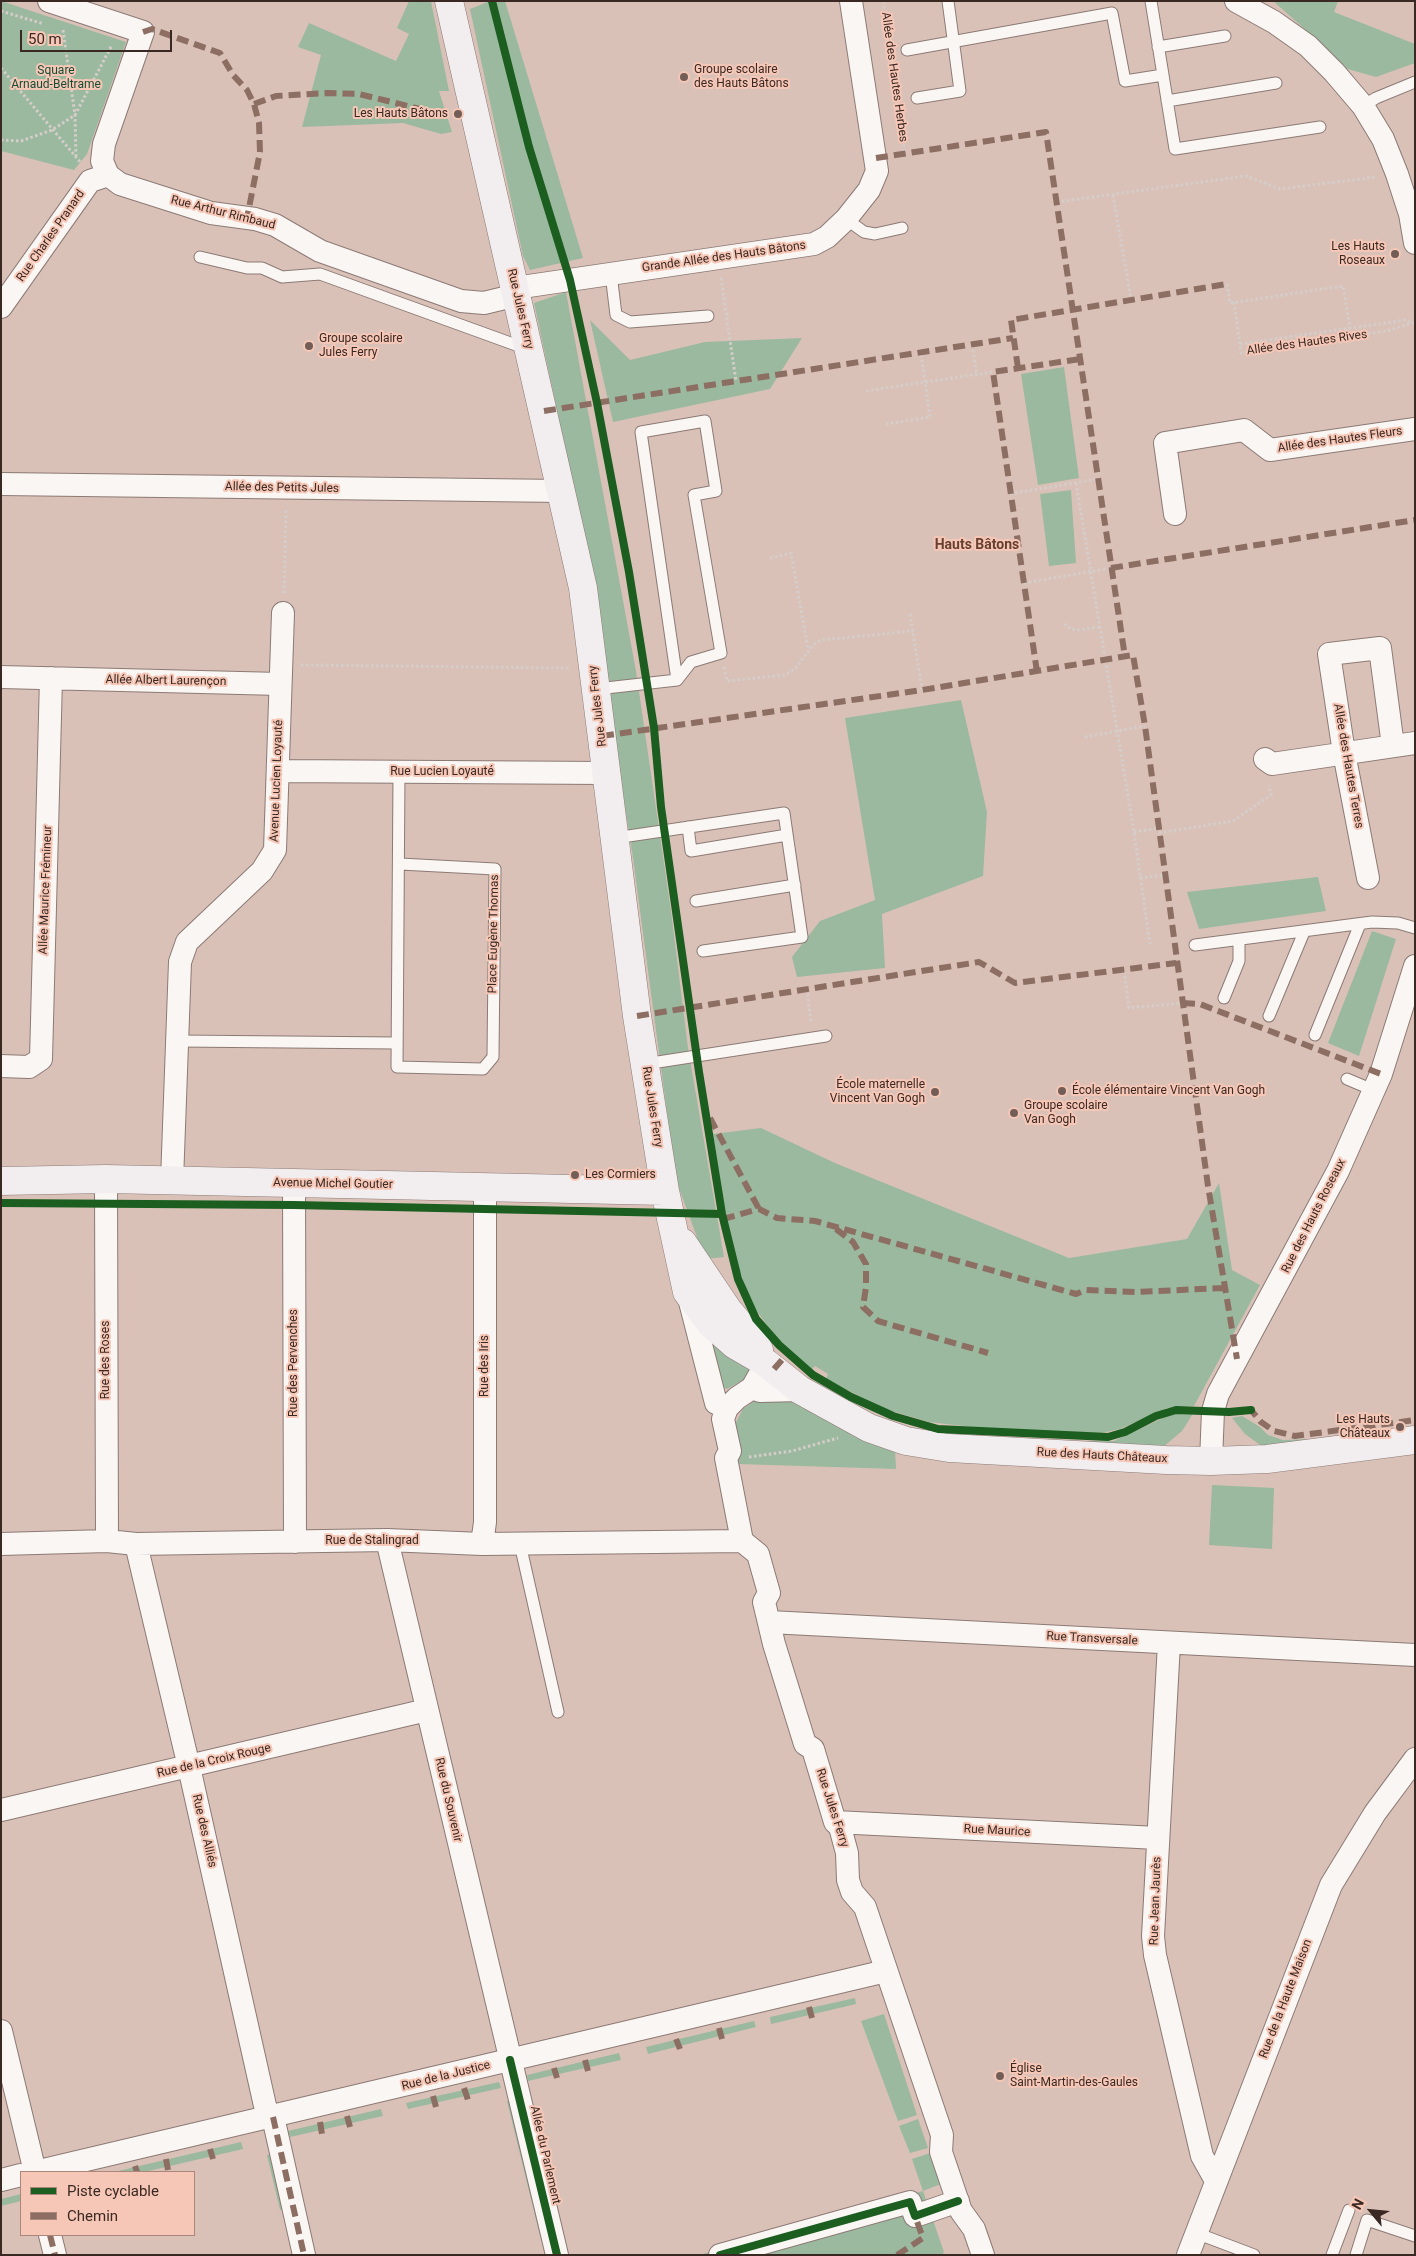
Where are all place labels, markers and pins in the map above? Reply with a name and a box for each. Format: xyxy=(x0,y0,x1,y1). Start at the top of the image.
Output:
place label: Groupe scolaire des Hauts Bâtons xyxy=(694,63,789,91)
marker: Groupe scolaire des Hauts Bâtons xyxy=(678,71,690,83)
place label: Les Hauts Bâtons xyxy=(354,107,448,121)
marker: Les Hauts Bâtons xyxy=(452,108,464,120)
place label: Les Hauts Roseaux xyxy=(1331,240,1385,268)
marker: Les Hauts Roseaux xyxy=(1389,248,1401,260)
place label: Groupe scolaire Jules Ferry xyxy=(319,332,403,360)
marker: Groupe scolaire Jules Ferry xyxy=(303,340,315,352)
place label: École maternelle Vincent Van Gogh xyxy=(830,1078,925,1106)
place label: École élémentaire Vincent Van Gogh xyxy=(1072,1084,1265,1098)
marker: École élémentaire Vincent Van Gogh xyxy=(1056,1085,1068,1097)
marker: École maternelle Vincent Van Gogh xyxy=(929,1086,941,1098)
place label: Groupe scolaire Van Gogh xyxy=(1024,1099,1108,1127)
marker: Groupe scolaire Van Gogh xyxy=(1008,1107,1020,1119)
place label: Les Cormiers xyxy=(585,1168,656,1182)
marker: Les Cormiers xyxy=(569,1169,581,1181)
place label: Les Hauts Châteaux xyxy=(1336,1413,1390,1441)
marker: Les Hauts Châteaux xyxy=(1394,1421,1406,1433)
place label: Église Saint-Martin-des-Gaules xyxy=(1010,2062,1138,2090)
marker: Église Saint-Martin-des-Gaules xyxy=(994,2070,1006,2082)

